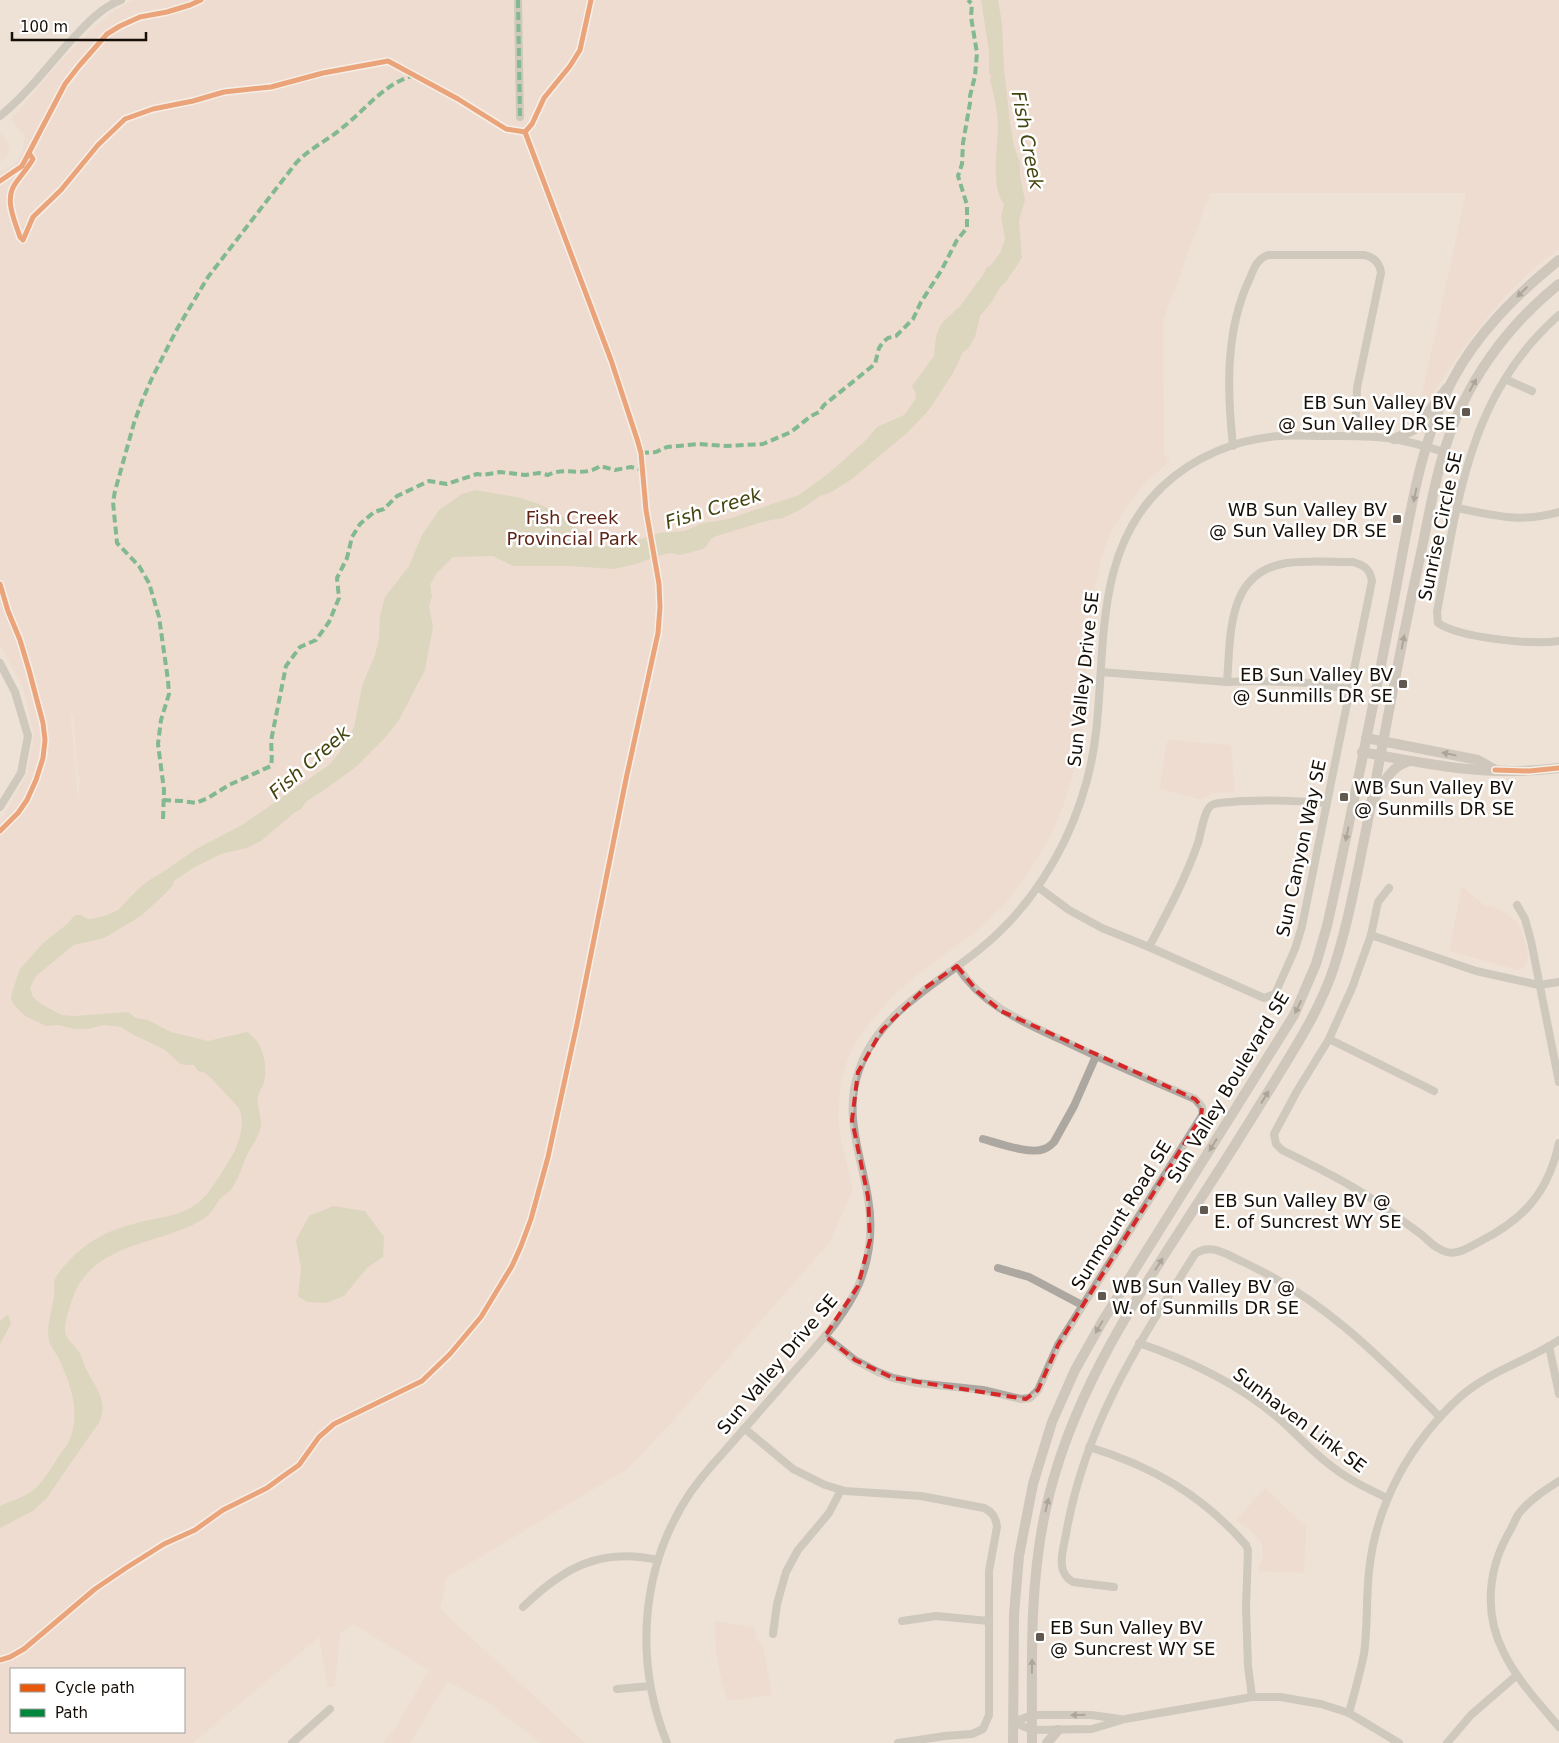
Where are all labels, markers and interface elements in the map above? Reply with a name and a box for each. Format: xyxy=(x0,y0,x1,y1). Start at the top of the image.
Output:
scale bar xyxy=(12,10,146,42)
text: 100 m xyxy=(20,18,68,36)
water label: Fish Creek xyxy=(1008,89,1048,192)
one-way arrow xyxy=(1516,285,1528,297)
one-way arrow xyxy=(1468,378,1477,392)
place label: EB Sun Valley BV @ Sun Valley DR SE xyxy=(1278,392,1457,434)
marker: EB Sun Valley BV @ Sun Valley DR SE xyxy=(1460,406,1472,418)
street label: Sunrise Circle SE xyxy=(1414,450,1466,602)
water label: Fish Creek xyxy=(662,483,765,533)
one-way arrow xyxy=(1411,487,1419,502)
place label: WB Sun Valley BV @ Sun Valley DR SE xyxy=(1209,499,1388,541)
park label: Fish Creek Provincial Park xyxy=(506,507,638,549)
marker: WB Sun Valley BV @ Sun Valley DR SE xyxy=(1391,513,1403,525)
street label: Sun Valley Drive SE xyxy=(1063,590,1103,768)
one-way arrow xyxy=(1399,634,1407,650)
place label: EB Sun Valley BV @ Sunmills DR SE xyxy=(1233,664,1394,706)
marker: EB Sun Valley BV @ Sunmills DR SE xyxy=(1397,678,1409,690)
water label: Fish Creek xyxy=(264,720,355,803)
one-way arrow xyxy=(1441,750,1457,758)
street label: Sun Canyon Way SE xyxy=(1272,757,1330,939)
place label: WB Sun Valley BV @ Sunmills DR SE xyxy=(1354,777,1515,819)
marker: WB Sun Valley BV @ Sunmills DR SE xyxy=(1338,791,1350,803)
one-way arrow xyxy=(1342,827,1350,843)
street label: Sun Valley Boulevard SE xyxy=(1163,988,1293,1186)
one-way arrow xyxy=(1294,1000,1302,1014)
one-way arrow xyxy=(1260,1091,1269,1104)
street label: Sunmount Road SE xyxy=(1067,1136,1175,1294)
one-way arrow xyxy=(1208,1139,1218,1152)
place label: EB Sun Valley BV @ E. of Suncrest WY SE xyxy=(1214,1190,1402,1232)
marker: EB Sun Valley BV @ E. of Suncrest WY SE xyxy=(1198,1204,1210,1216)
one-way arrow xyxy=(1154,1257,1164,1271)
place label: WB Sun Valley BV @ W. of Sunmills DR SE xyxy=(1112,1276,1299,1318)
street label: Sun Valley Drive SE xyxy=(712,1290,842,1438)
marker: WB Sun Valley BV @ W. of Sunmills DR SE xyxy=(1096,1290,1108,1302)
one-way arrow xyxy=(1094,1321,1103,1334)
street label: Sunhaven Link SE xyxy=(1229,1363,1371,1477)
one-way arrow xyxy=(1043,1497,1051,1513)
place label: EB Sun Valley BV @ Suncrest WY SE xyxy=(1050,1617,1215,1659)
marker: EB Sun Valley BV @ Suncrest WY SE xyxy=(1034,1631,1046,1643)
one-way arrow xyxy=(1028,1658,1036,1674)
legend xyxy=(10,1668,185,1733)
text: Cycle path xyxy=(55,1679,135,1697)
text: Path xyxy=(55,1704,88,1722)
one-way arrow xyxy=(1070,1711,1086,1719)

